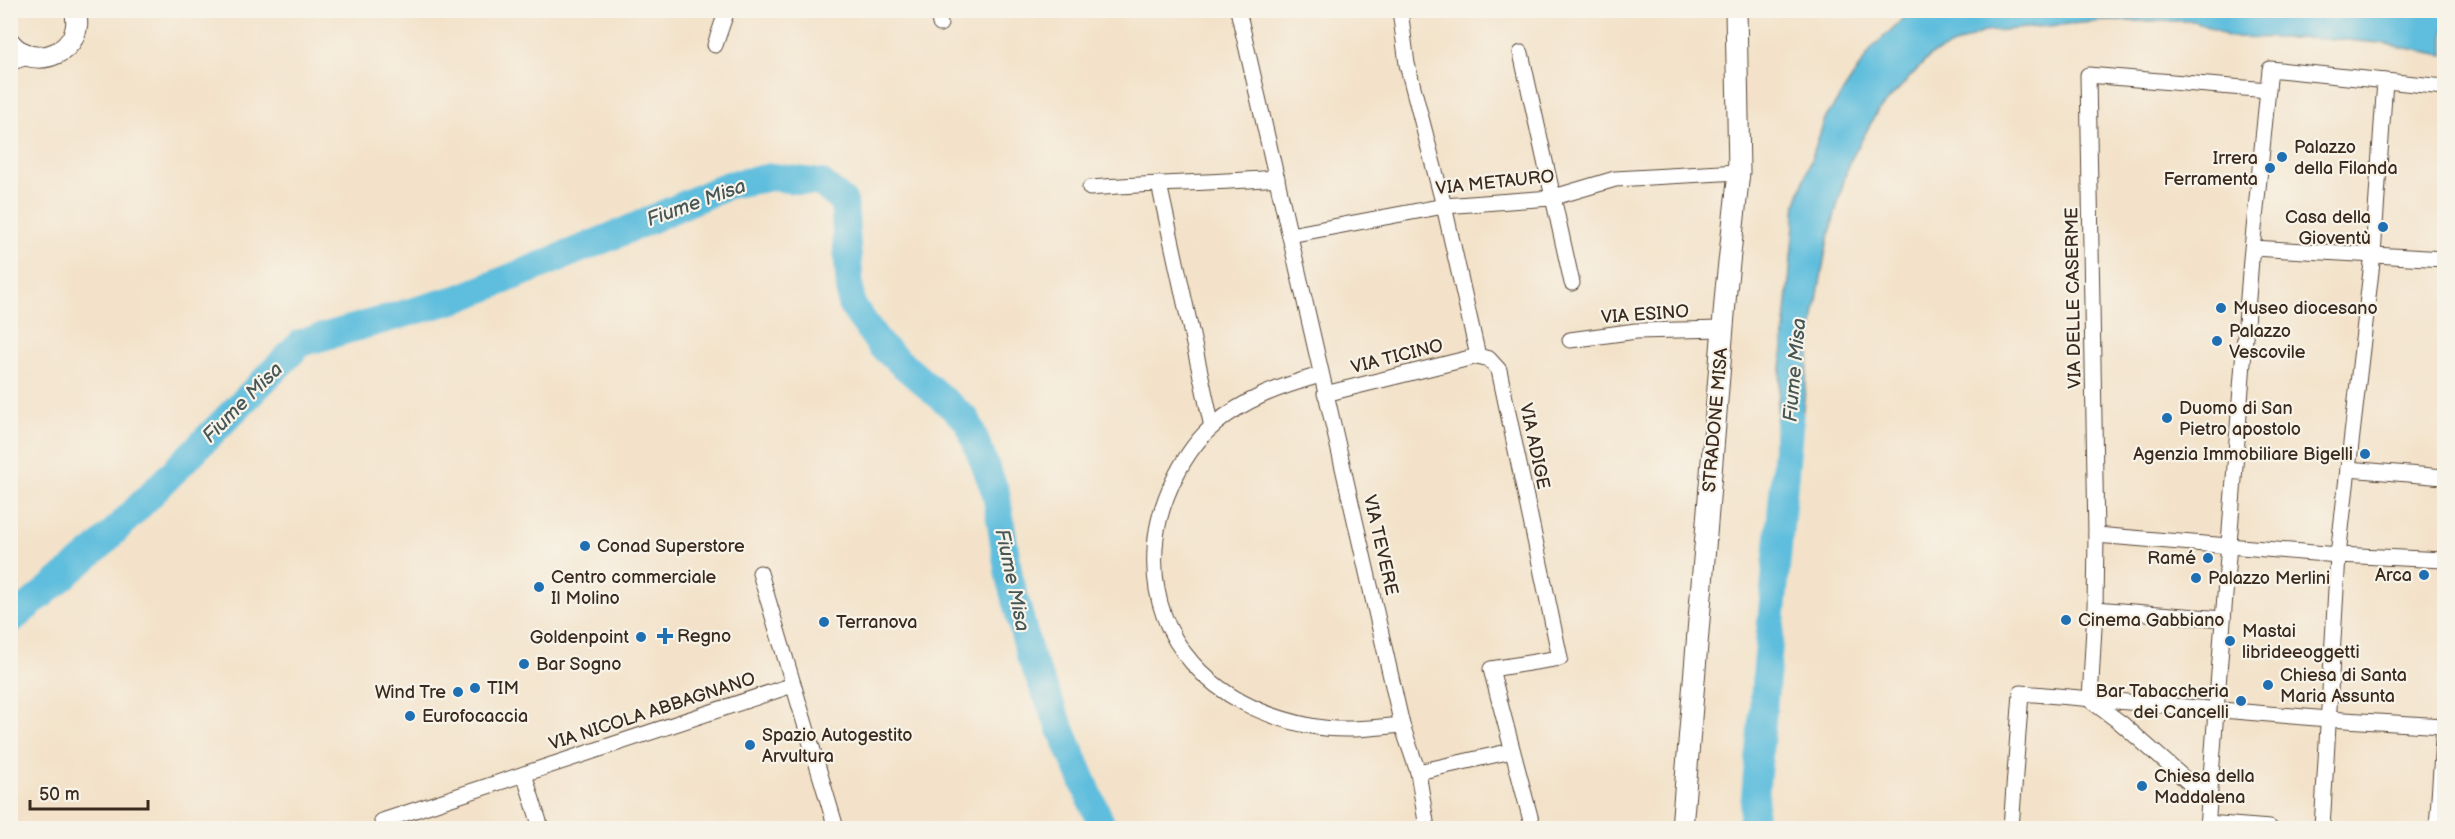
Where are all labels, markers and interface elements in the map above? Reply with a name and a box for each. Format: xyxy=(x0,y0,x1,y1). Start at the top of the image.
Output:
place label: Palazzo della Filanda xyxy=(2294,137,2398,179)
place label: Irrera Ferramenta xyxy=(2163,148,2258,190)
marker: Palazzo della Filanda xyxy=(2275,150,2289,164)
marker: Irrera Ferramenta xyxy=(2263,161,2277,175)
street label: VIA METAURO xyxy=(1435,166,1555,199)
water label: Fiume Misa xyxy=(643,174,749,232)
street label: VIA DELLE CASERME xyxy=(2061,207,2086,389)
place label: Casa della Gioventù xyxy=(2285,207,2371,249)
marker: Casa della Gioventù xyxy=(2376,220,2390,234)
place label: Museo diocesano xyxy=(2233,298,2378,319)
street label: VIA ESINO xyxy=(1600,301,1690,328)
marker: Museo diocesano xyxy=(2214,301,2228,315)
water label: Fiume Misa xyxy=(1779,317,1811,423)
place label: Palazzo Vescovile xyxy=(2229,321,2306,363)
marker: Palazzo Vescovile xyxy=(2210,334,2224,348)
street label: VIA TICINO xyxy=(1349,335,1445,378)
street label: STRADONE MISA xyxy=(1699,347,1732,493)
water label: Fiume Misa xyxy=(197,357,288,448)
place label: Duomo di San Pietro apostolo xyxy=(2179,398,2301,440)
street label: VIA ADIGE xyxy=(1515,401,1554,491)
marker: Duomo di San Pietro apostolo xyxy=(2160,411,2174,425)
place label: Agenzia Immobiliare Bigelli xyxy=(2133,444,2353,465)
marker: Agenzia Immobiliare Bigelli xyxy=(2358,447,2372,461)
street label: VIA TEVERE xyxy=(1359,493,1402,597)
water label: Fiume Misa xyxy=(989,527,1035,634)
place label: Conad Superstore xyxy=(597,536,745,557)
marker: Conad Superstore xyxy=(578,539,592,553)
place label: Ramé xyxy=(2147,548,2196,569)
marker: Ramé xyxy=(2201,551,2215,565)
place label: Arca xyxy=(2375,565,2412,586)
place label: Centro commerciale Il Molino xyxy=(551,567,717,609)
place label: Palazzo Merlini xyxy=(2208,568,2330,589)
marker: Arca xyxy=(2417,568,2431,582)
marker: Palazzo Merlini xyxy=(2189,571,2203,585)
marker: Centro commerciale Il Molino xyxy=(532,580,546,594)
place label: Cinema Gabbiano xyxy=(2078,610,2225,631)
place label: Terranova xyxy=(836,612,917,633)
marker: Cinema Gabbiano xyxy=(2059,613,2073,627)
marker: Terranova xyxy=(817,615,831,629)
place label: Mastai librideeoggetti xyxy=(2242,621,2360,663)
place label: Regno xyxy=(677,626,731,647)
place label: Goldenpoint xyxy=(530,627,629,648)
marker: Regno xyxy=(658,629,672,643)
marker: Goldenpoint xyxy=(634,630,648,644)
marker: Mastai librideeoggetti xyxy=(2223,634,2237,648)
place label: Bar Sogno xyxy=(536,654,621,675)
marker: Bar Sogno xyxy=(517,657,531,671)
place label: Chiesa di Santa Maria Assunta xyxy=(2280,665,2407,707)
street label: VIA NICOLA ABBAGNANO xyxy=(546,668,758,755)
place label: TIM xyxy=(487,678,519,699)
marker: Chiesa di Santa Maria Assunta xyxy=(2261,678,2275,692)
marker: TIM xyxy=(468,681,482,695)
place label: Bar Tabaccheria dei Cancelli xyxy=(2096,681,2229,723)
place label: Wind Tre xyxy=(375,682,446,703)
marker: Wind Tre xyxy=(451,685,465,699)
marker: Bar Tabaccheria dei Cancelli xyxy=(2234,694,2248,708)
place label: Eurofocaccia xyxy=(422,706,528,727)
marker: Eurofocaccia xyxy=(403,709,417,723)
place label: Spazio Autogestito Arvultura xyxy=(762,725,912,767)
marker: Spazio Autogestito Arvultura xyxy=(743,738,757,752)
place label: Chiesa della Maddalena xyxy=(2154,766,2255,808)
scale bar xyxy=(30,773,148,811)
marker: Chiesa della Maddalena xyxy=(2135,779,2149,793)
text: 50 m xyxy=(39,784,80,805)

